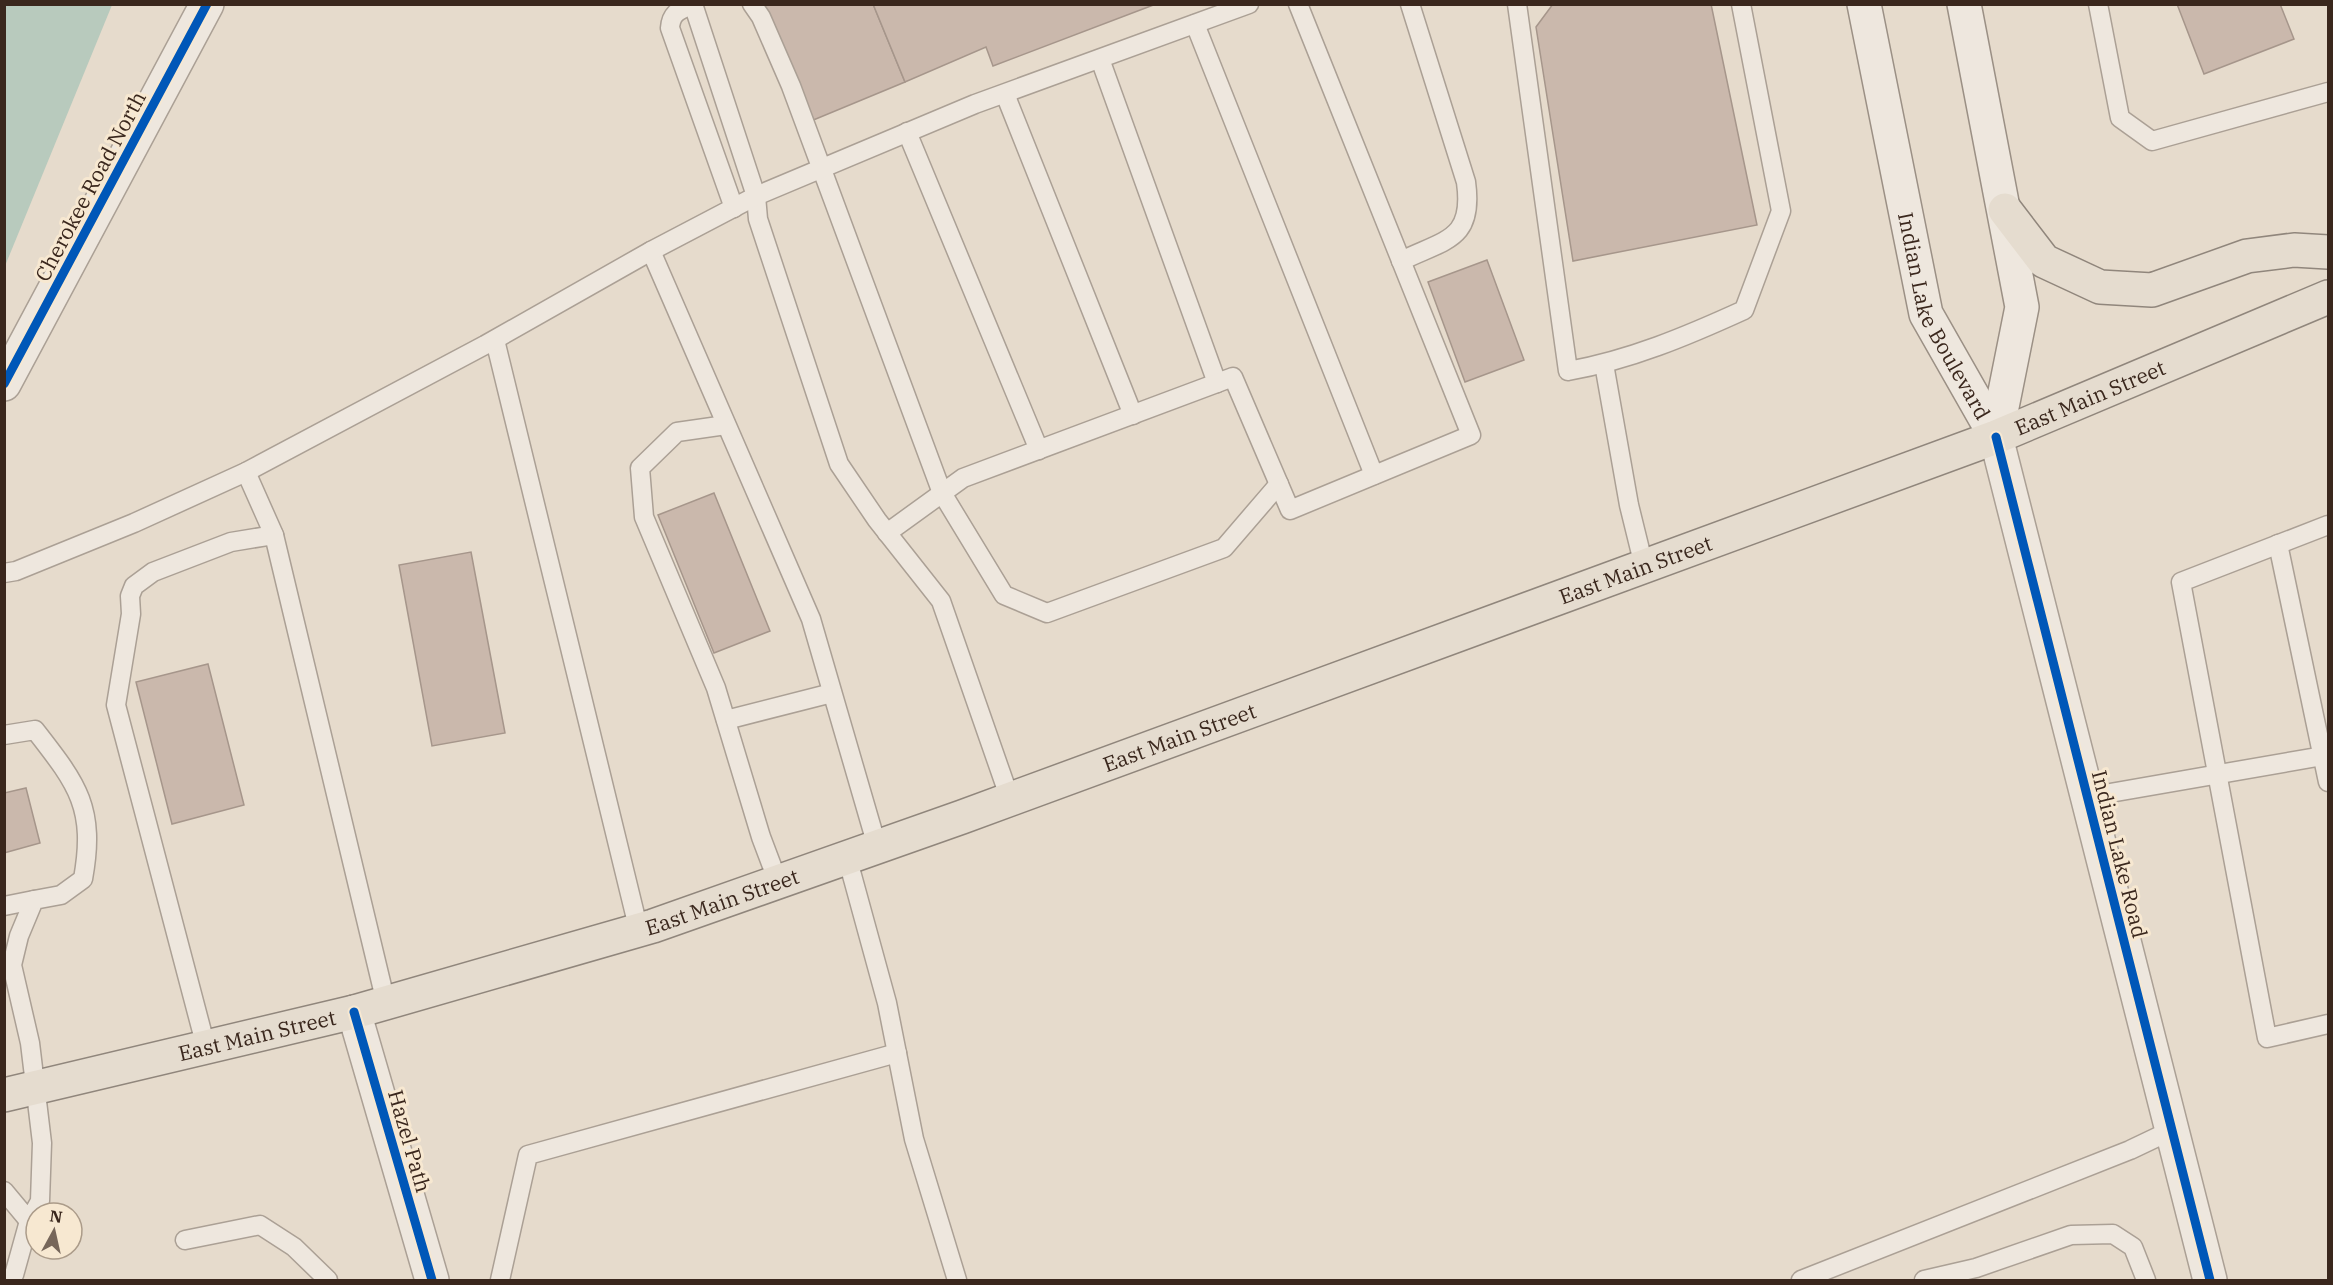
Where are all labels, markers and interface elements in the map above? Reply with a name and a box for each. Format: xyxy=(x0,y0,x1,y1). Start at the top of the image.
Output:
street label: Cherokee Road North xyxy=(28,86,152,286)
street label: Indian Lake Boulevard xyxy=(1892,210,1997,425)
street label: East Main Street xyxy=(2010,353,2170,442)
street label: East Main Street xyxy=(1555,529,1716,610)
street label: East Main Street xyxy=(1099,696,1260,778)
street label: Indian Lake Road xyxy=(2086,767,2154,941)
street label: East Main Street xyxy=(642,862,803,941)
street label: East Main Street xyxy=(175,1003,339,1067)
street label: Hazel Path xyxy=(382,1086,438,1196)
north arrow xyxy=(24,1201,84,1261)
text: N xyxy=(48,1205,64,1227)

